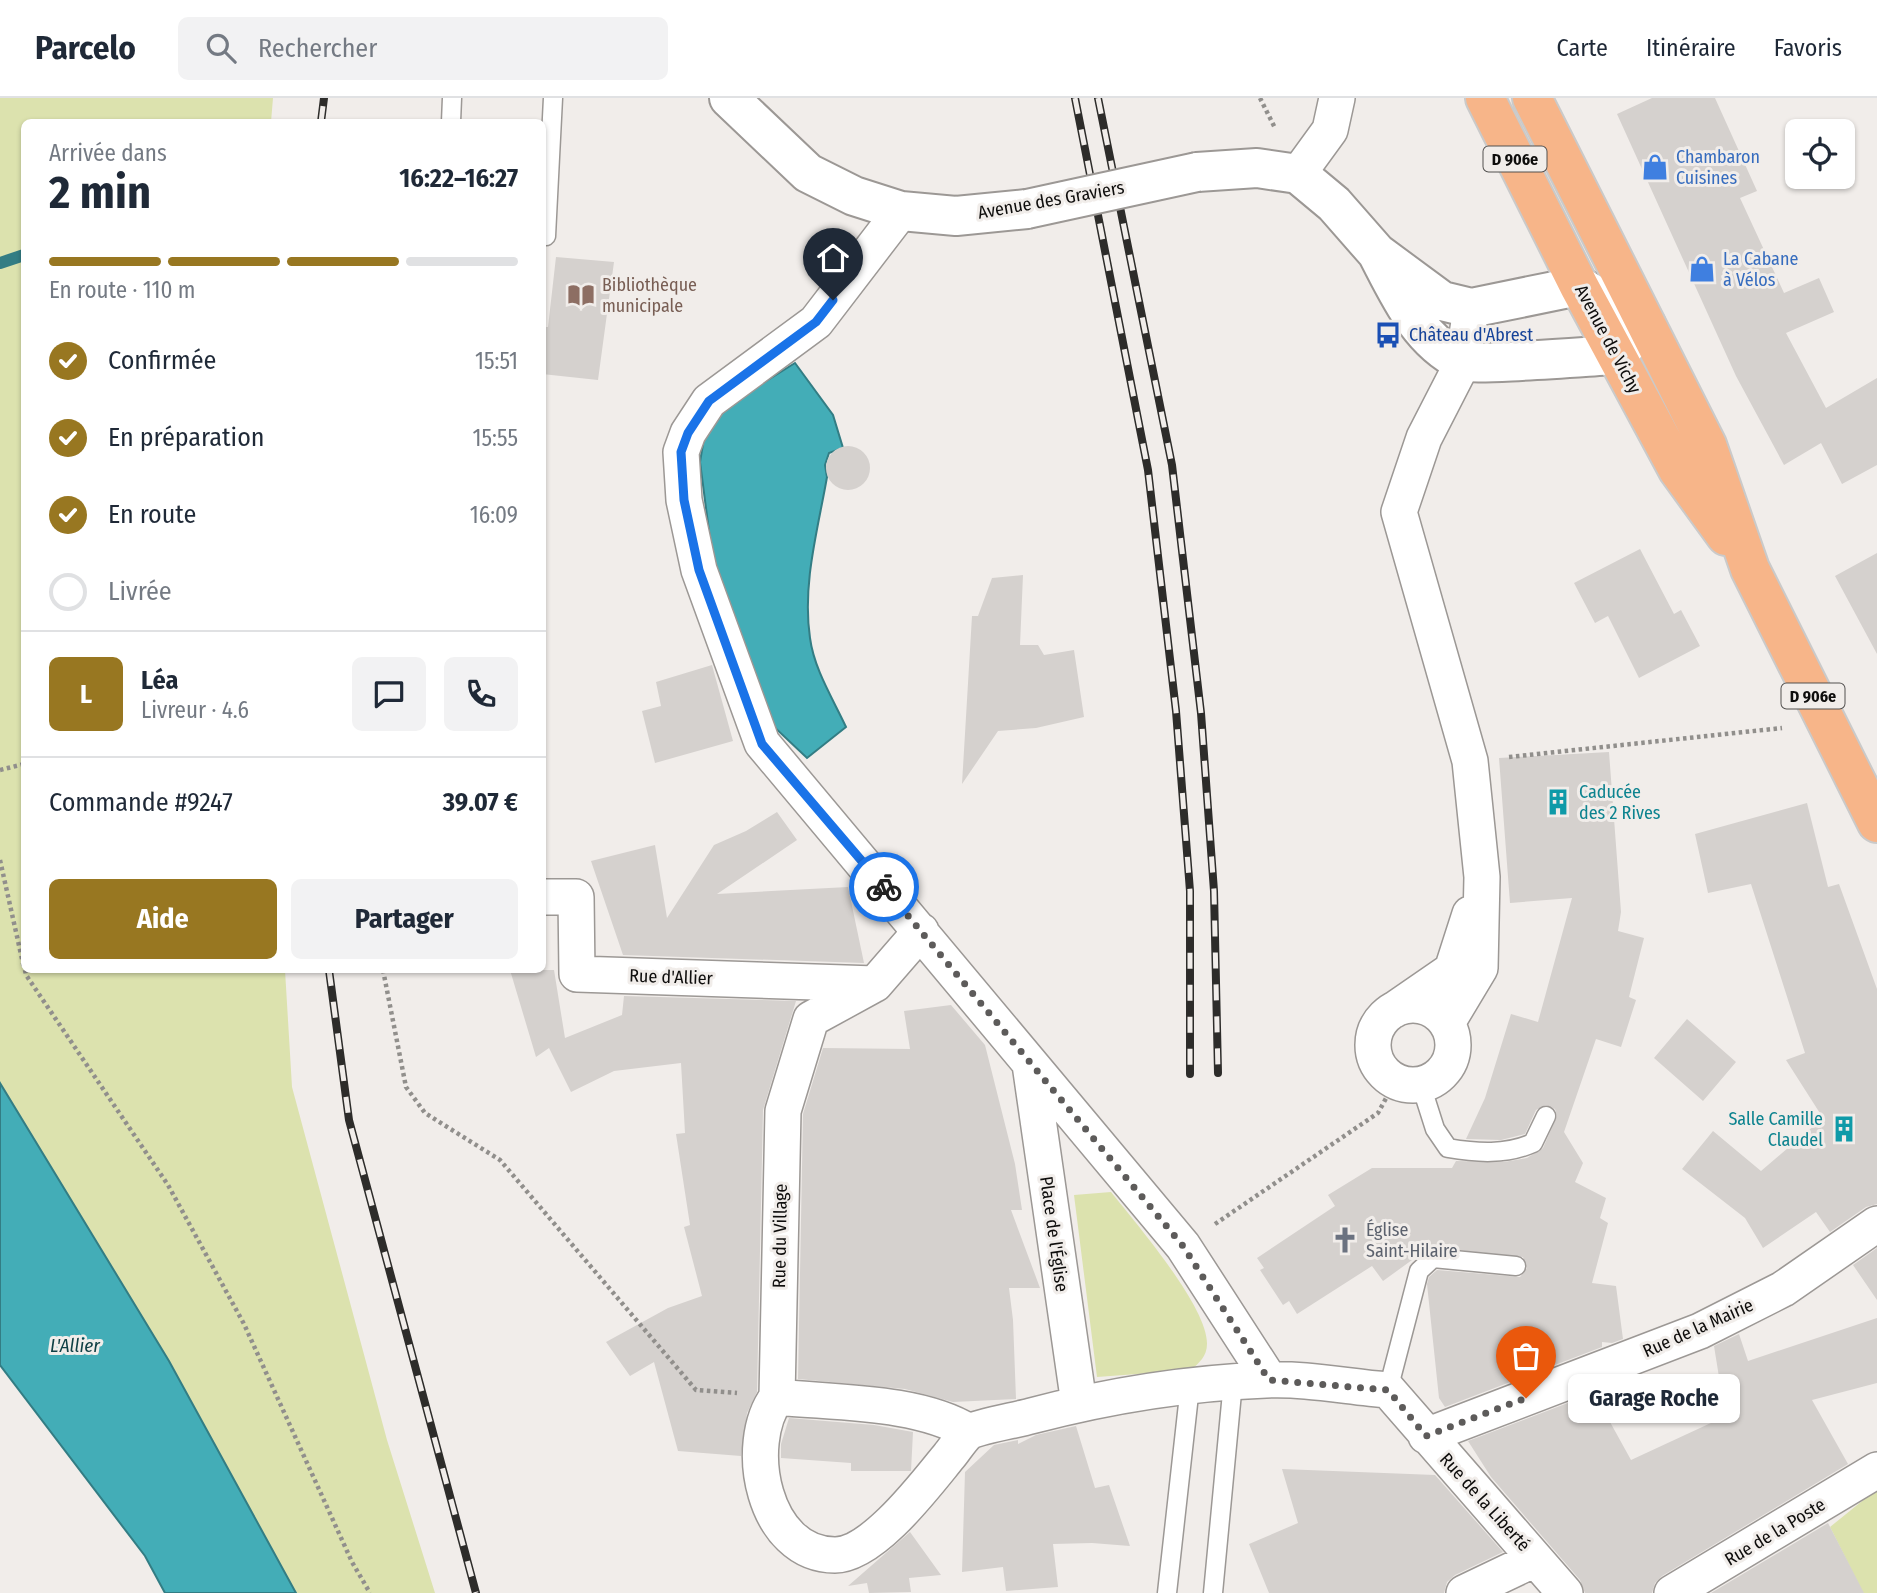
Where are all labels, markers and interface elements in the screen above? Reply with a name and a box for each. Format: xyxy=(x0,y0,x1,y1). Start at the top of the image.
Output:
search box xyxy=(178,17,668,80)
text: Parcelo xyxy=(35,28,136,68)
icon: search xyxy=(202,29,240,67)
text: Rechercher xyxy=(258,33,377,64)
text: Carte xyxy=(1557,34,1608,62)
text: Itinéraire xyxy=(1646,34,1736,62)
text: Favoris xyxy=(1774,34,1842,62)
map controls xyxy=(1785,119,1855,189)
button: locate xyxy=(1785,119,1855,189)
text: Arrivée dans xyxy=(49,139,167,167)
road number: D 906e xyxy=(1484,146,1546,172)
place label: Chambaron Cuisines xyxy=(1676,146,1760,189)
shop icon: Chambaron Cuisines xyxy=(1640,152,1670,182)
text: 16:22–16:27 xyxy=(399,163,518,194)
text: 2 min xyxy=(49,165,151,220)
street label: Avenue des Graviers xyxy=(976,176,1126,224)
pin xyxy=(803,228,863,300)
icon: home xyxy=(814,239,852,277)
place label: La Cabane à Vélos xyxy=(1723,248,1798,291)
shop icon: La Cabane à Vélos xyxy=(1687,254,1717,284)
place label: Bibliothèque municipale xyxy=(602,274,697,317)
text: En route · 110 m xyxy=(49,276,196,304)
library icon: Bibliothèque municipale xyxy=(566,280,596,310)
street label: Avenue de Vichy xyxy=(1570,281,1646,397)
bus stop icon: Château d'Abrest xyxy=(1373,320,1403,350)
place label: Château d'Abrest xyxy=(1409,324,1533,346)
icon: check xyxy=(49,342,87,380)
text: Confirmée xyxy=(108,345,216,376)
text: 15:51 xyxy=(475,347,518,375)
icon: check xyxy=(49,419,87,457)
text: En préparation xyxy=(108,422,265,453)
text: 15:55 xyxy=(473,424,518,452)
icon: check xyxy=(49,496,87,534)
text: En route xyxy=(108,499,196,530)
text: 16:09 xyxy=(470,501,518,529)
text: Livrée xyxy=(108,576,172,607)
button: chat xyxy=(352,657,426,731)
button: phone xyxy=(444,657,518,731)
text: Léa xyxy=(141,665,178,696)
text: L xyxy=(80,679,92,710)
road number: D 906e xyxy=(1782,684,1844,708)
text: Livreur · 4.6 xyxy=(141,696,249,724)
place label: Caducée des 2 Rives xyxy=(1579,781,1661,824)
text: Commande #9247 xyxy=(49,787,233,818)
text: 39.07 € xyxy=(443,787,518,818)
building icon: Caducée des 2 Rives xyxy=(1543,787,1573,817)
courier xyxy=(849,852,919,922)
icon: bike xyxy=(865,868,903,906)
button: Aide xyxy=(49,879,277,959)
button: Partager xyxy=(291,879,518,959)
street label: Rue d'Allier xyxy=(629,965,714,989)
place label: Salle Camille Claudel xyxy=(1728,1108,1823,1151)
building icon: Salle Camille Claudel xyxy=(1829,1114,1859,1144)
street label: Place de l'Église xyxy=(1035,1175,1074,1293)
street label: Rue du Village xyxy=(768,1183,792,1288)
place label: Église Saint-Hilaire xyxy=(1366,1218,1458,1262)
church icon: Église Saint-Hilaire xyxy=(1330,1225,1360,1255)
street label: Rue de la Mairie xyxy=(1639,1294,1757,1362)
pin xyxy=(1496,1326,1556,1398)
water label: L'Allier xyxy=(50,1334,101,1357)
icon: bag xyxy=(1507,1337,1545,1375)
callout: Garage Roche xyxy=(1568,1374,1740,1422)
text: Garage Roche xyxy=(1589,1384,1719,1412)
street label: Rue de la Liberté xyxy=(1435,1448,1535,1556)
street label: Rue de la Poste xyxy=(1721,1493,1829,1571)

